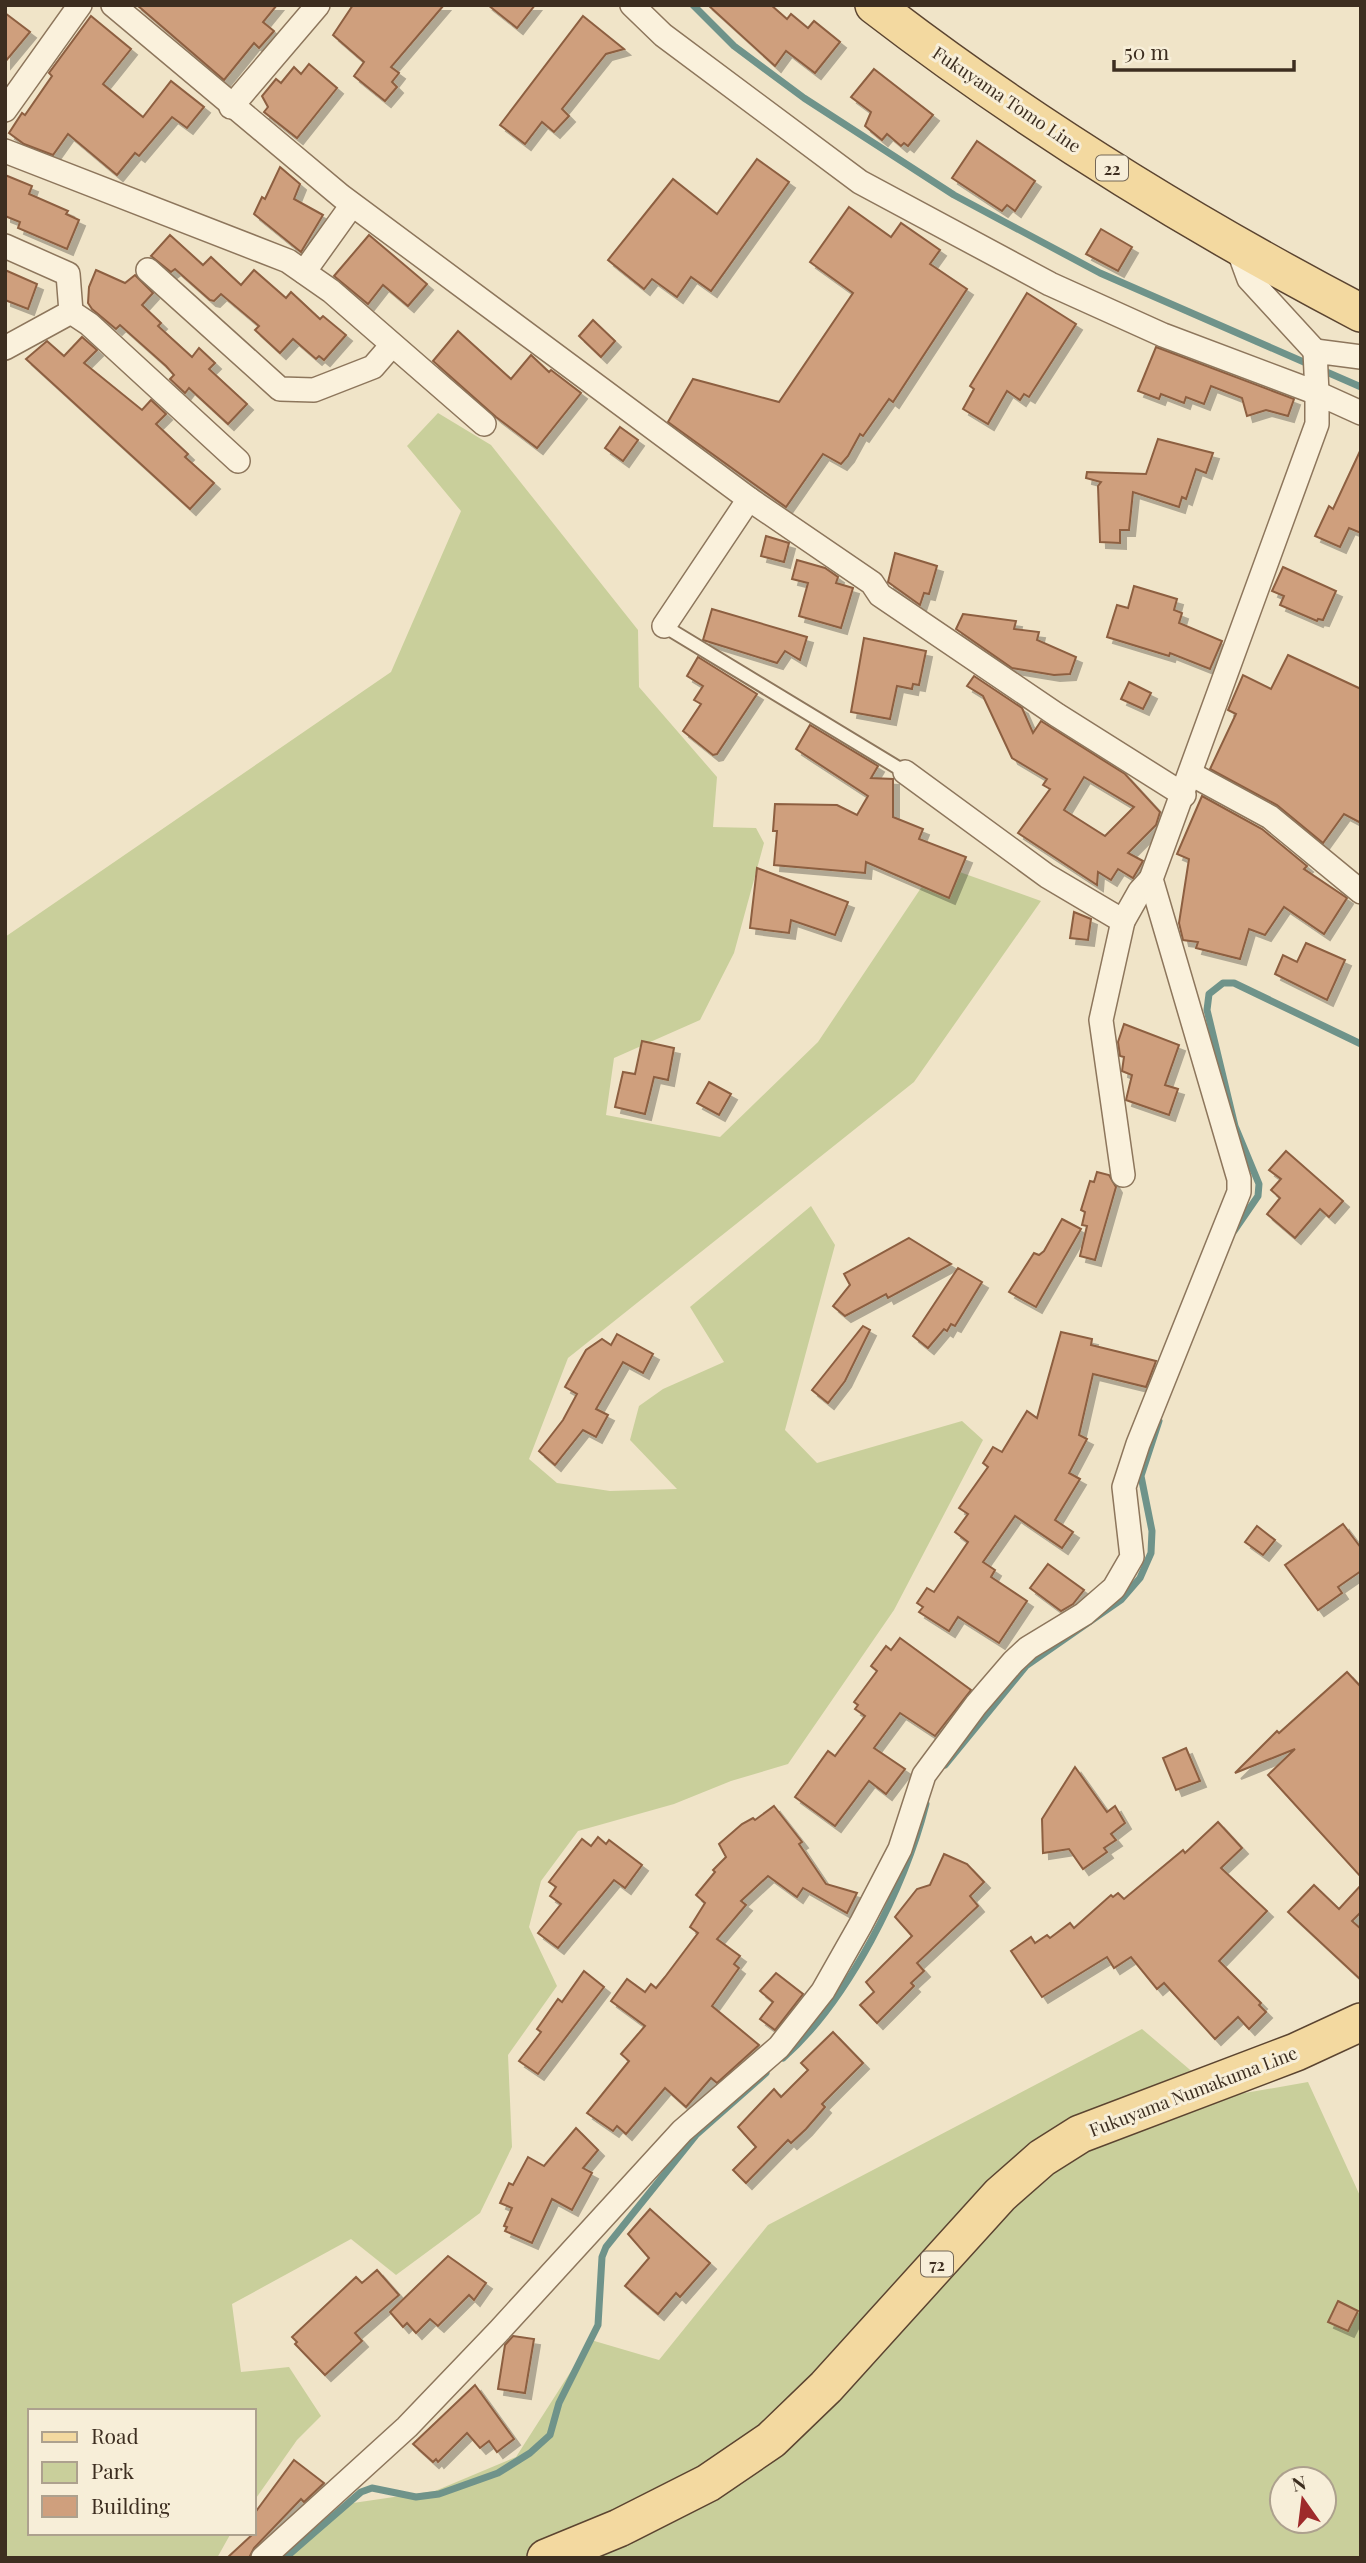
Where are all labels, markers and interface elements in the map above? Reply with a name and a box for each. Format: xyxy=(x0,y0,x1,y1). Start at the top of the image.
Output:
scale bar xyxy=(1114,28,1294,72)
text: 50 m xyxy=(1124,37,1170,65)
street label: Fukuyama Tomo Line xyxy=(928,40,1086,158)
road number: 22 xyxy=(1096,156,1128,180)
street label: Fukuyama Numakuma Line xyxy=(1085,2040,1301,2142)
road number: 72 xyxy=(921,2252,953,2276)
legend xyxy=(28,2409,256,2535)
text: Road xyxy=(91,2421,139,2449)
text: Park xyxy=(91,2456,135,2484)
north arrow xyxy=(1268,2465,1338,2535)
text: N xyxy=(1289,2468,1309,2497)
text: Building xyxy=(91,2491,170,2519)

